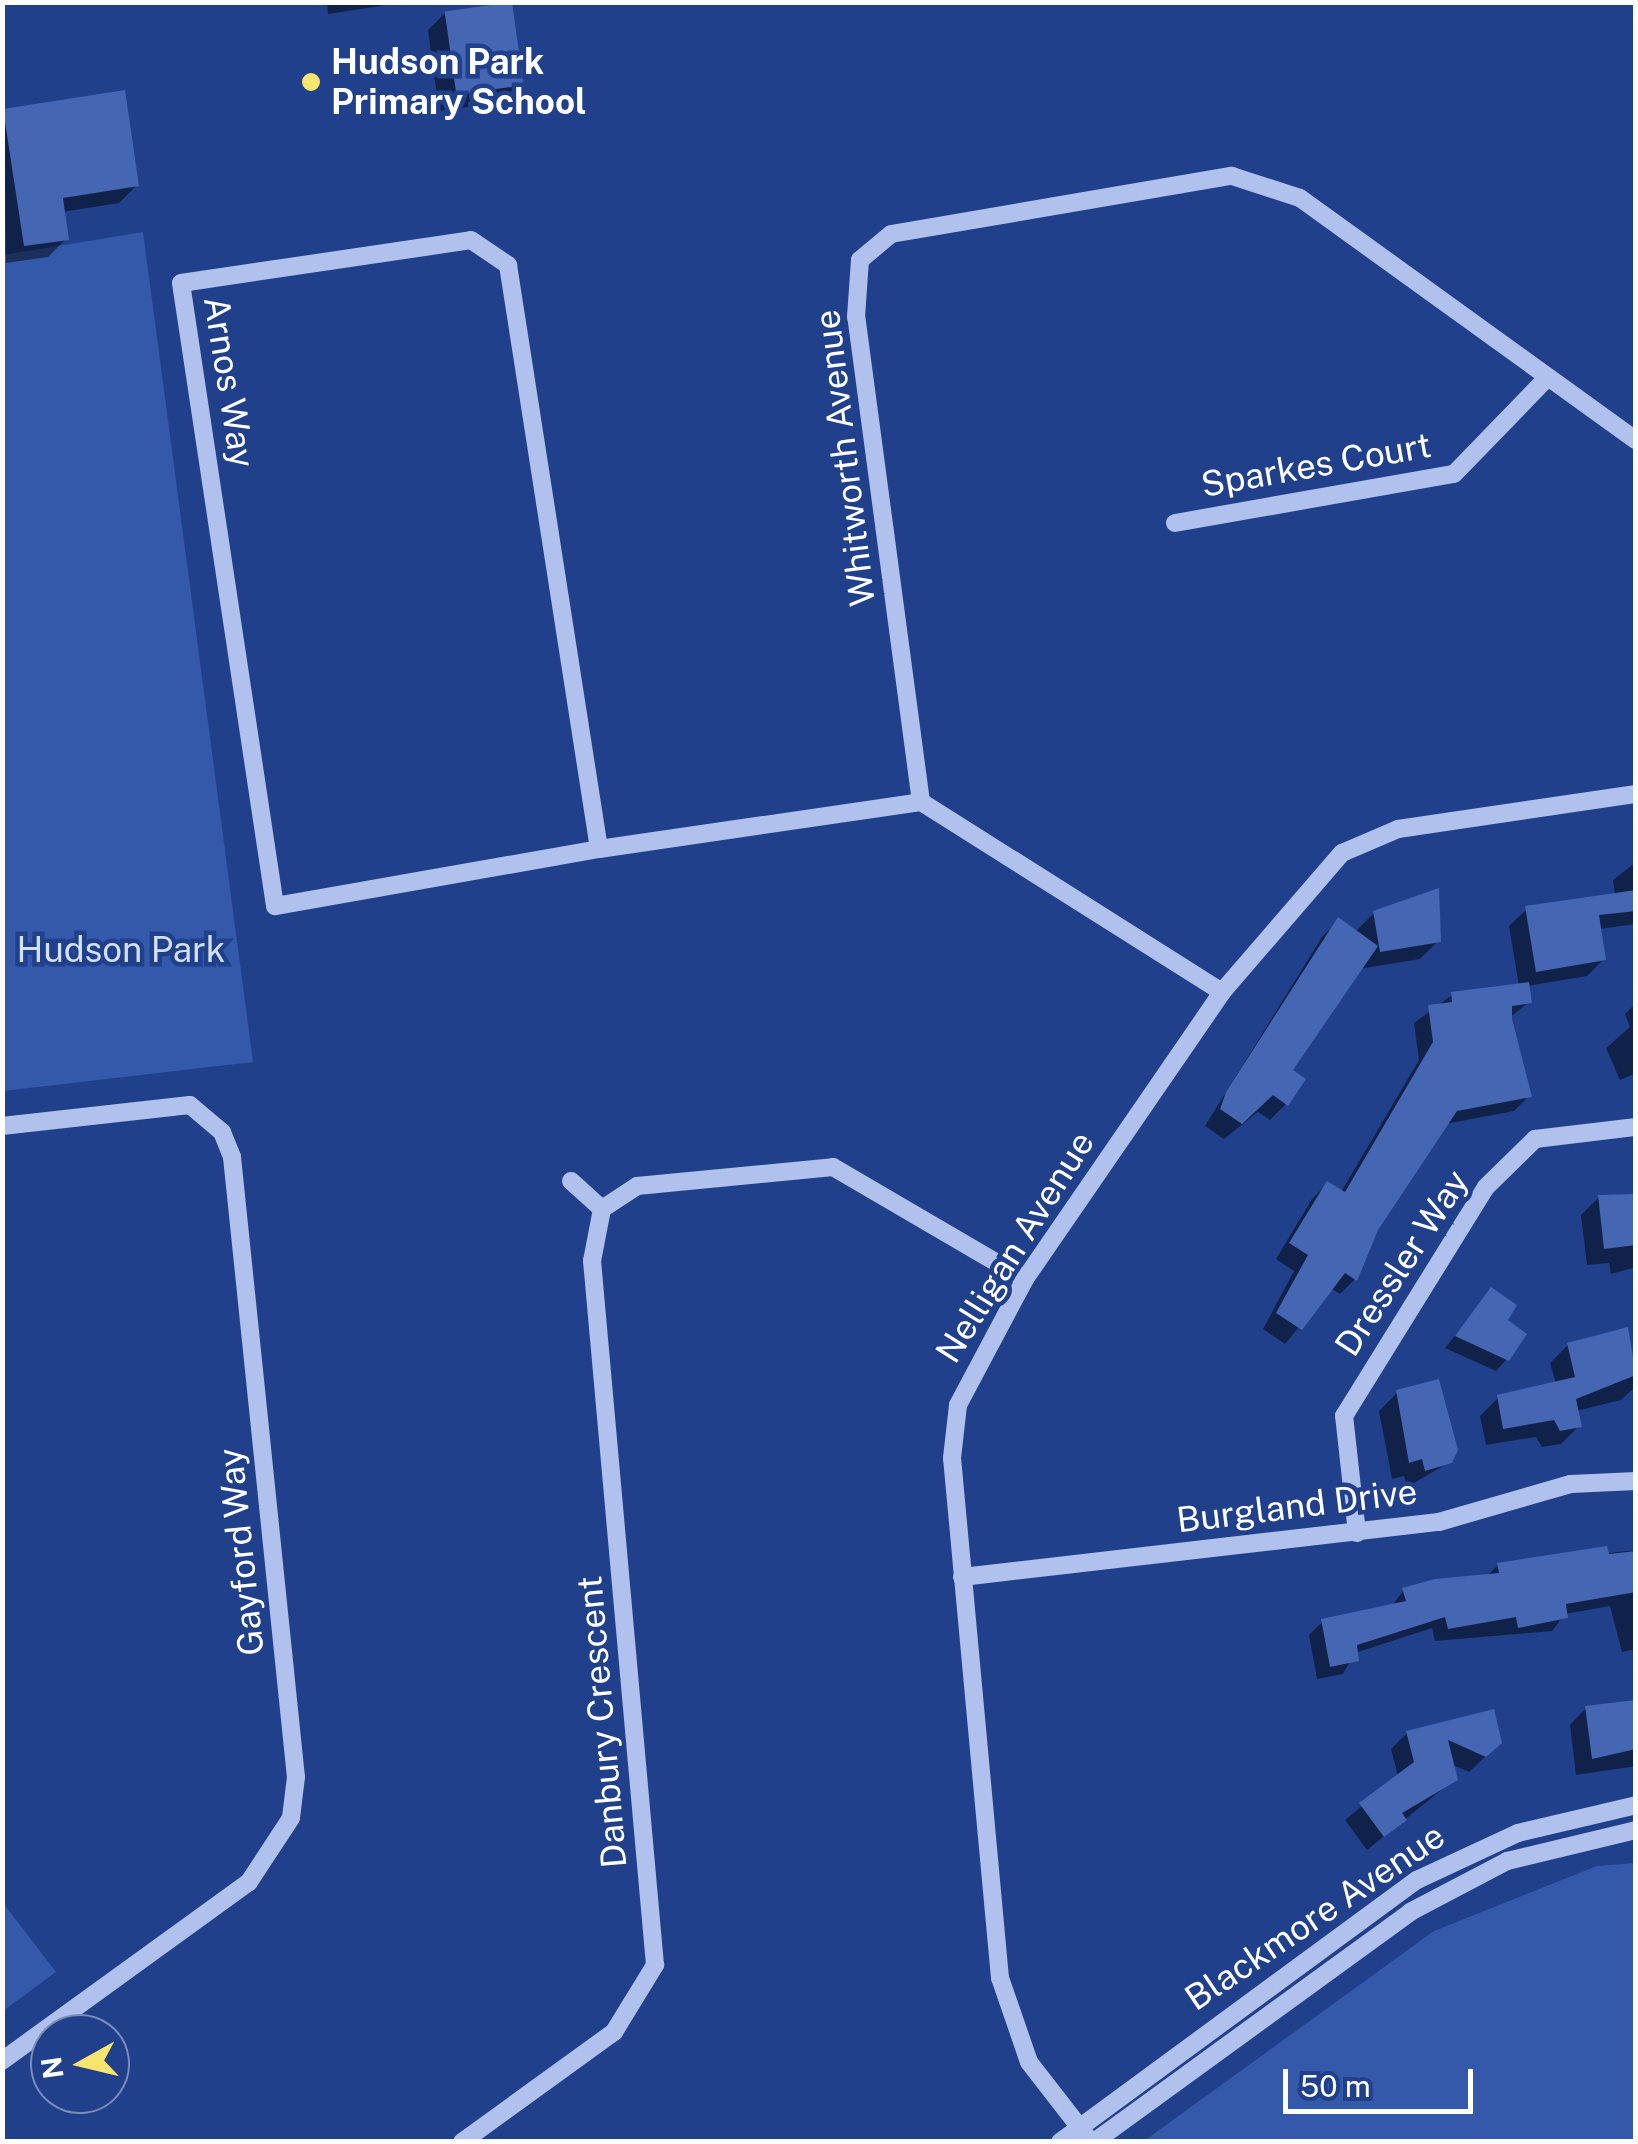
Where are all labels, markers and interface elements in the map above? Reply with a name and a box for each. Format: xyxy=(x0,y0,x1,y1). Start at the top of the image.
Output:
place label: Hudson Park Primary School xyxy=(331,41,587,123)
marker: Hudson Park Primary School xyxy=(300,71,322,93)
street label: Arnos Way xyxy=(195,293,263,471)
street label: Whitworth Avenue xyxy=(806,307,884,609)
street label: Sparkes Court xyxy=(1198,424,1434,506)
park label: Hudson Park xyxy=(17,929,225,971)
street label: Nelligan Avenue xyxy=(927,1124,1103,1370)
street label: Dressler Way xyxy=(1326,1162,1478,1364)
street label: Gayford Way xyxy=(209,1446,273,1658)
street label: Burgland Drive xyxy=(1174,1470,1420,1542)
street label: Danbury Crescent xyxy=(568,1574,636,1870)
street label: Blackmore Avenue xyxy=(1177,1815,1453,2019)
north arrow xyxy=(30,2014,130,2114)
scale bar xyxy=(1288,2049,1478,2111)
text: N xyxy=(34,2055,70,2081)
text: 50 m xyxy=(1300,2068,1371,2104)

